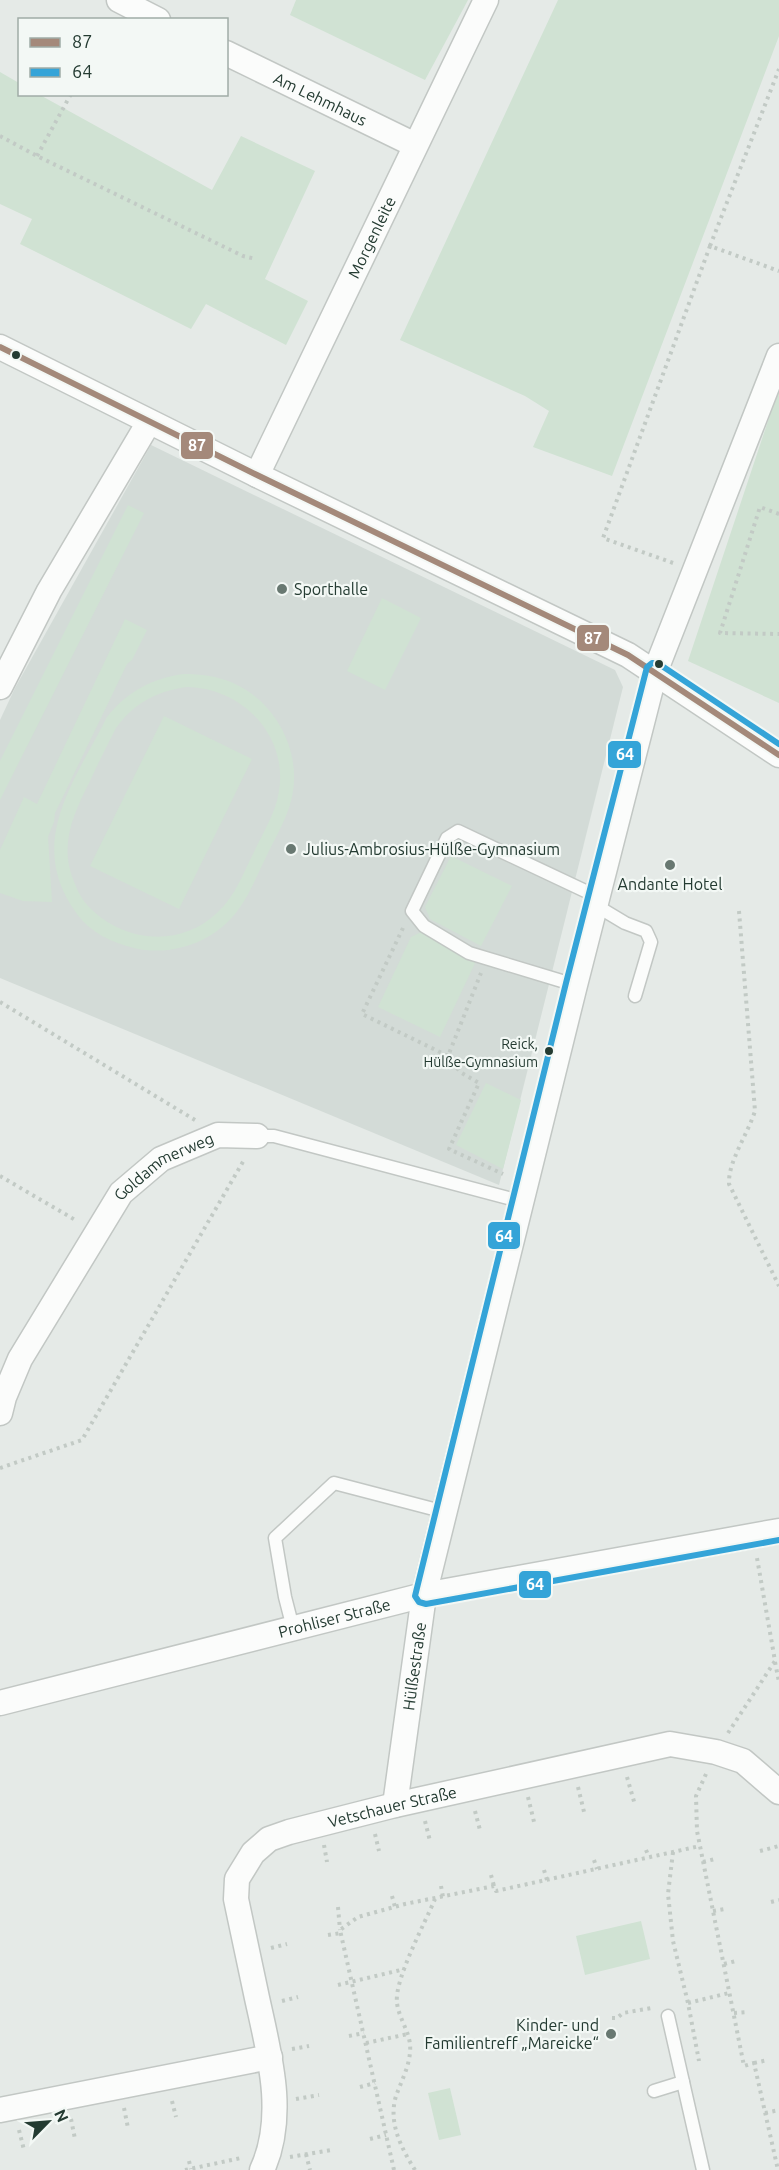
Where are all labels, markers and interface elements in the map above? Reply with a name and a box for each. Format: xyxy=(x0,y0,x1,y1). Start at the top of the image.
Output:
legend xyxy=(18,18,228,96)
text: 87 xyxy=(72,31,92,51)
text: 64 xyxy=(72,61,92,81)
street label: Am Lehmhaus xyxy=(271,69,370,129)
street label: Morgenleite xyxy=(344,193,399,281)
unlabelled marker xyxy=(10,349,22,361)
line badge: 87 xyxy=(180,431,214,460)
text: 87 xyxy=(188,436,206,454)
place label: Sporthalle xyxy=(294,580,368,598)
marker: Sporthalle xyxy=(275,582,289,596)
line badge: 87 xyxy=(576,624,610,652)
text: 87 xyxy=(584,629,602,647)
unlabelled marker xyxy=(653,658,665,670)
line badge: 64 xyxy=(607,740,642,769)
text: 64 xyxy=(616,745,634,763)
place label: Julius-Ambrosius-Hülße-Gymnasium xyxy=(303,840,560,858)
marker: Julius-Ambrosius-Hülße-Gymnasium xyxy=(284,842,298,856)
marker: Andante Hotel xyxy=(663,858,677,872)
place label: Andante Hotel xyxy=(618,875,722,893)
place label: Reick, Hülße-Gymnasium xyxy=(424,1036,538,1070)
marker: Reick, Hülße-Gymnasium xyxy=(543,1045,555,1057)
street label: Goldammerweg xyxy=(110,1129,216,1203)
line badge: 64 xyxy=(487,1221,521,1250)
text: 64 xyxy=(495,1227,513,1245)
line badge: 64 xyxy=(518,1570,552,1599)
text: 64 xyxy=(526,1575,544,1593)
street label: Prohliser Straße xyxy=(276,1595,392,1641)
street label: Hülßestraße xyxy=(399,1621,429,1712)
street label: Vetschauer Straße xyxy=(326,1783,458,1831)
place label: Kinder- und Familientreff „Mareicke“ xyxy=(424,2016,599,2052)
marker: Kinder- und Familientreff „Mareicke“ xyxy=(604,2027,618,2041)
north arrow xyxy=(18,2092,78,2152)
text: N xyxy=(51,2106,72,2125)

